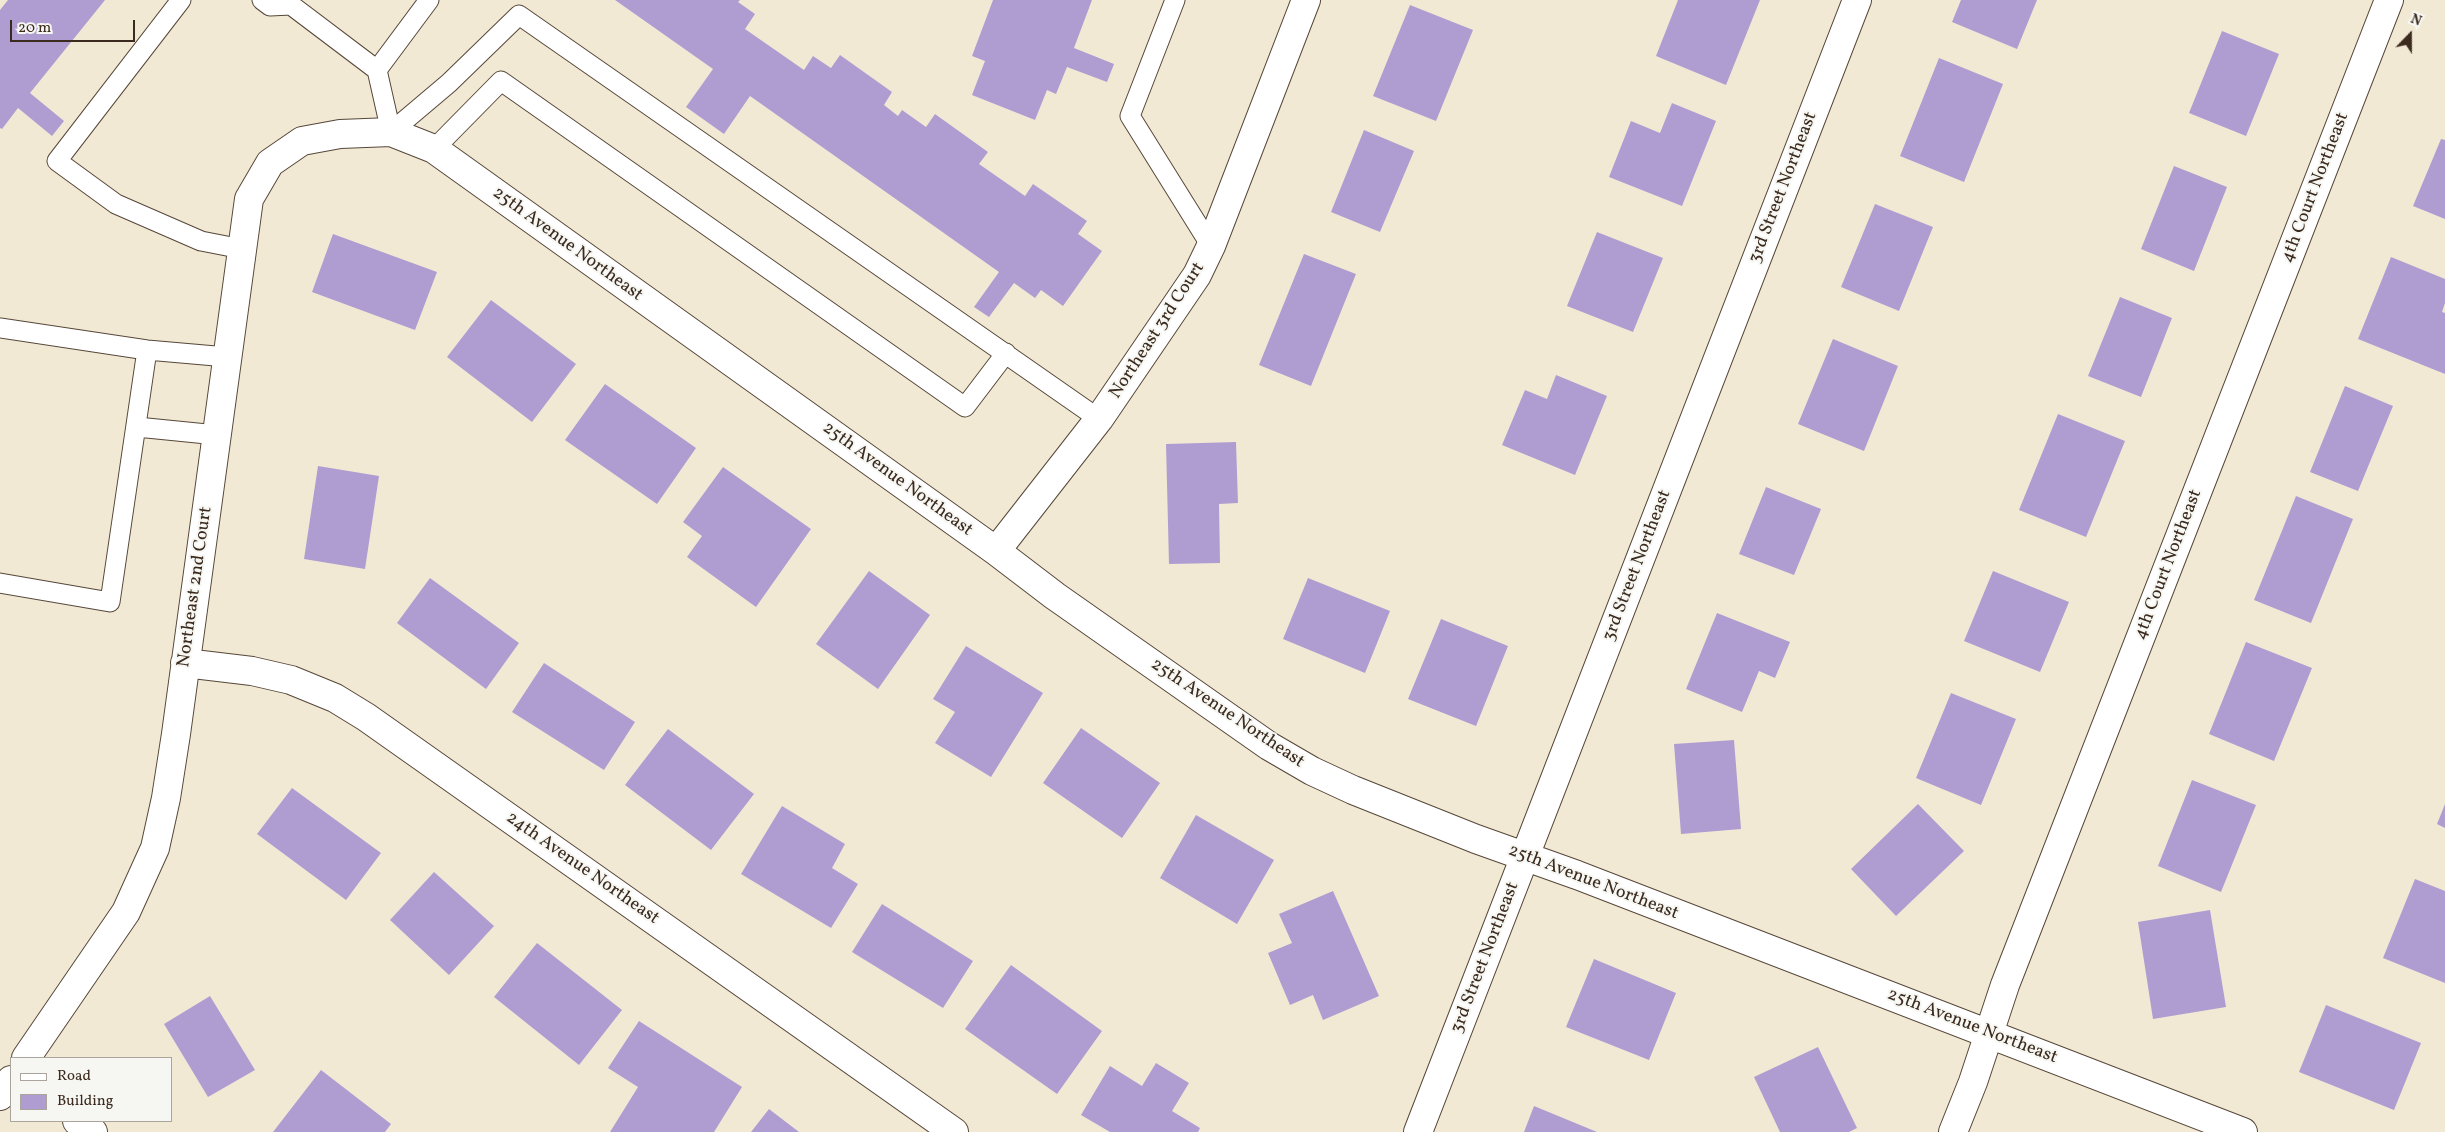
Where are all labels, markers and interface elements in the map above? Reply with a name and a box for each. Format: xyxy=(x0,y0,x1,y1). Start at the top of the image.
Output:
scale bar xyxy=(12,10,138,42)
north arrow xyxy=(2385,10,2435,60)
text: N xyxy=(2408,10,2424,31)
text: 20 m xyxy=(18,18,51,39)
street label: 3rd Street Northeast xyxy=(1745,109,1823,267)
street label: 4th Court Northeast xyxy=(2277,110,2355,266)
street label: 25th Avenue Northeast xyxy=(488,183,646,307)
street label: Northeast 3rd Court xyxy=(1106,259,1210,403)
street label: 25th Avenue Northeast xyxy=(818,418,976,542)
street label: 3rd Street Northeast xyxy=(1599,487,1677,645)
street label: 4th Court Northeast xyxy=(2130,487,2208,643)
street label: Northeast 2nd Court xyxy=(174,505,218,669)
street label: 25th Avenue Northeast xyxy=(1146,655,1308,773)
street label: 24th Avenue Northeast xyxy=(501,808,663,930)
street label: 25th Avenue Northeast xyxy=(1505,841,1681,925)
street label: 3rd Street Northeast xyxy=(1447,879,1525,1037)
street label: 25th Avenue Northeast xyxy=(1884,985,2060,1069)
legend xyxy=(10,1057,172,1122)
text: Road xyxy=(57,1066,91,1087)
text: Building xyxy=(57,1091,113,1112)

